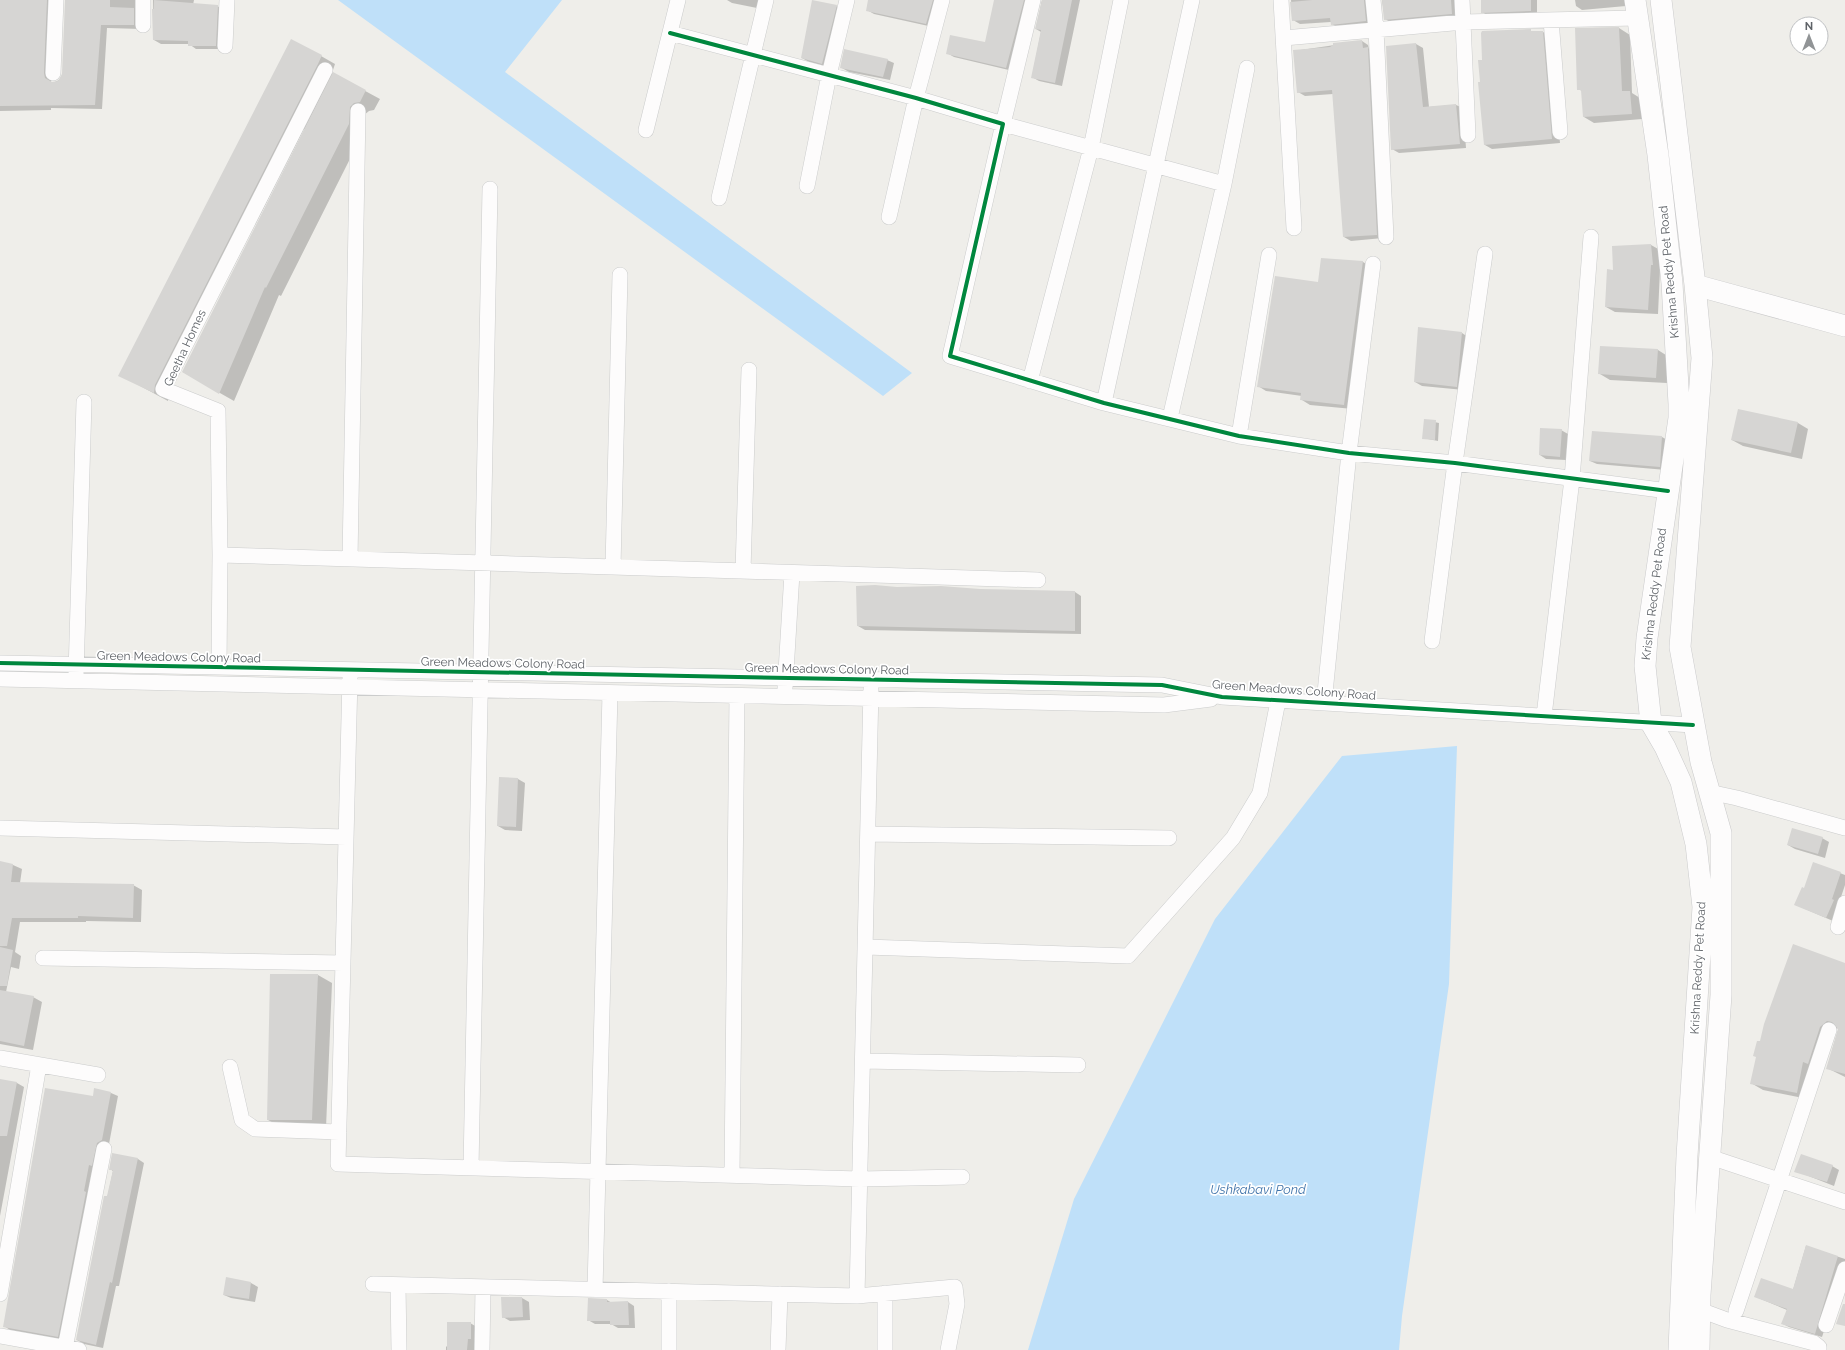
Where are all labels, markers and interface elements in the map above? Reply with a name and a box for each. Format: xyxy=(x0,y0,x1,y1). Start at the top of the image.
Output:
north arrow xyxy=(1789,16,1829,56)
text: N xyxy=(1805,20,1813,33)
street label: Krishna Reddy Pet Road xyxy=(1656,205,1682,339)
street label: Geetha Homes xyxy=(161,307,209,389)
street label: Krishna Reddy Pet Road xyxy=(1639,527,1669,661)
street label: Green Meadows Colony Road xyxy=(97,649,261,665)
street label: Green Meadows Colony Road xyxy=(421,655,585,671)
street label: Green Meadows Colony Road xyxy=(745,661,909,677)
street label: Green Meadows Colony Road xyxy=(1212,677,1376,703)
street label: Krishna Reddy Pet Road xyxy=(1688,901,1708,1035)
water label: Ushkabavi Pond xyxy=(1210,1182,1306,1197)

